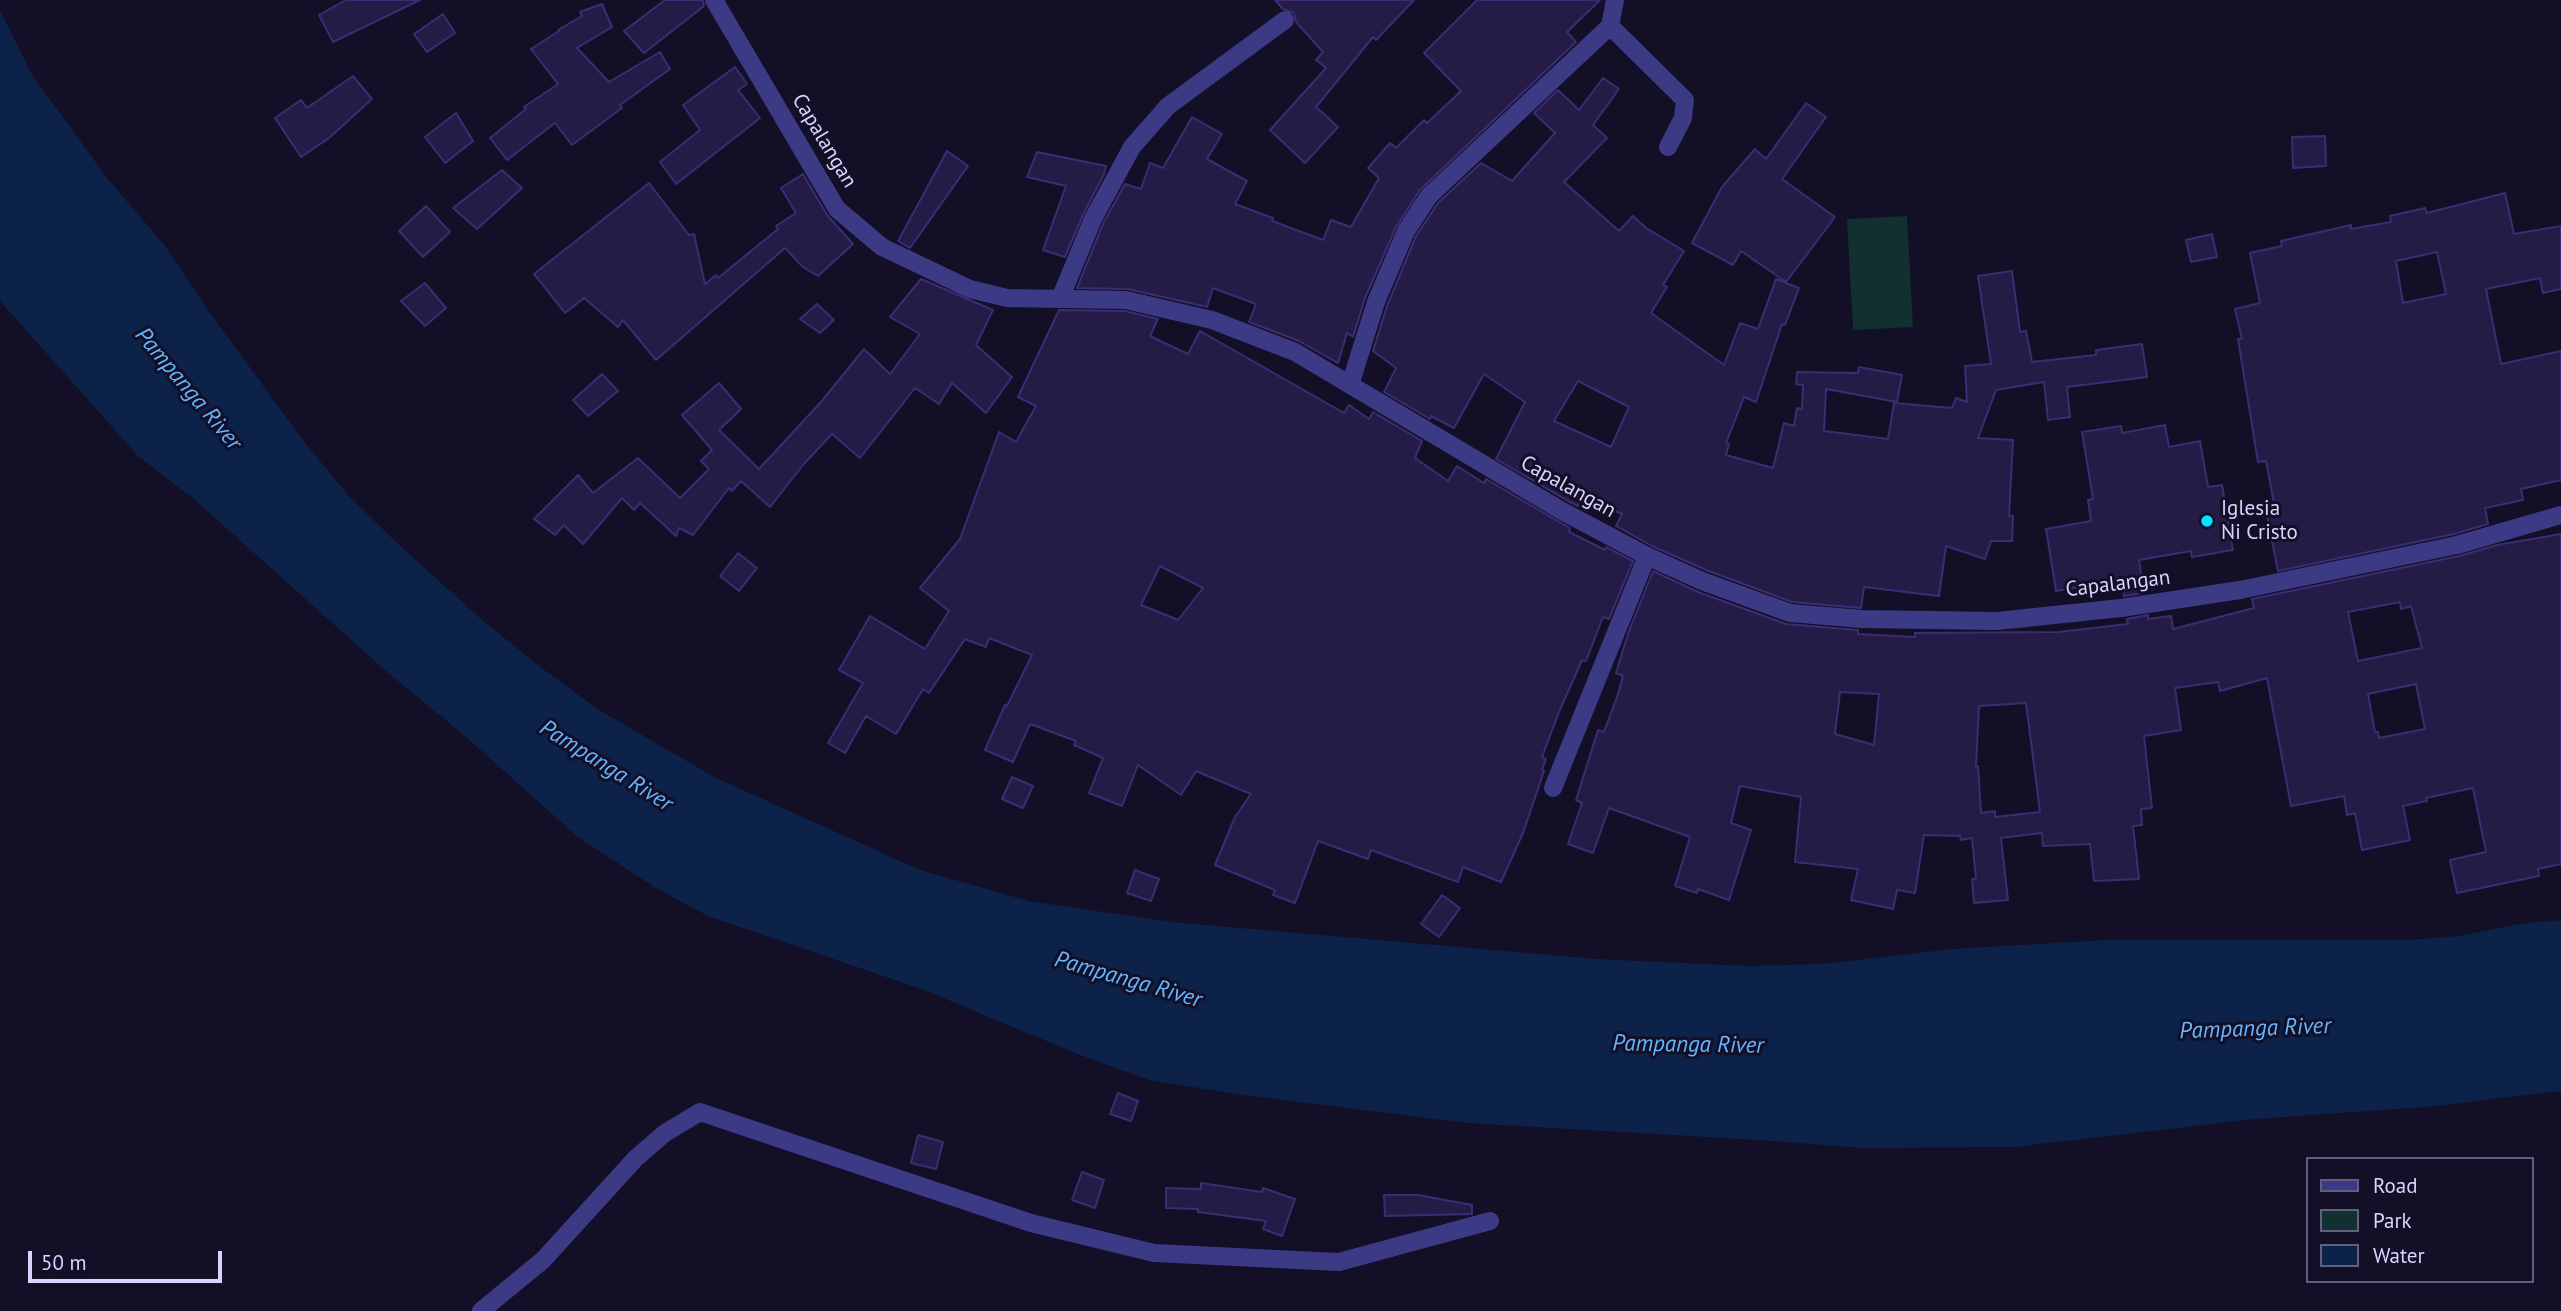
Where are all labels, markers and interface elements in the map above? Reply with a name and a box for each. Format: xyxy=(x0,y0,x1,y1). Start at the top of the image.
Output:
street label: Capalangan xyxy=(786,89,862,193)
water label: Pampanga River xyxy=(129,322,247,456)
street label: Capalangan xyxy=(1516,451,1620,523)
place label: Iglesia Ni Cristo xyxy=(2221,496,2298,546)
marker: Iglesia Ni Cristo xyxy=(2199,513,2215,529)
street label: Capalangan xyxy=(2064,565,2172,603)
water label: Pampanga River xyxy=(534,714,678,818)
water label: Pampanga River xyxy=(1051,946,1205,1014)
water label: Pampanga River xyxy=(2179,1013,2331,1045)
water label: Pampanga River xyxy=(1612,1030,1764,1060)
legend xyxy=(2306,1157,2533,1283)
text: Road xyxy=(2373,1172,2417,1199)
text: Park xyxy=(2373,1207,2412,1234)
scale bar xyxy=(32,1238,226,1282)
text: Water xyxy=(2373,1242,2425,1269)
text: 50 m xyxy=(41,1249,87,1276)

